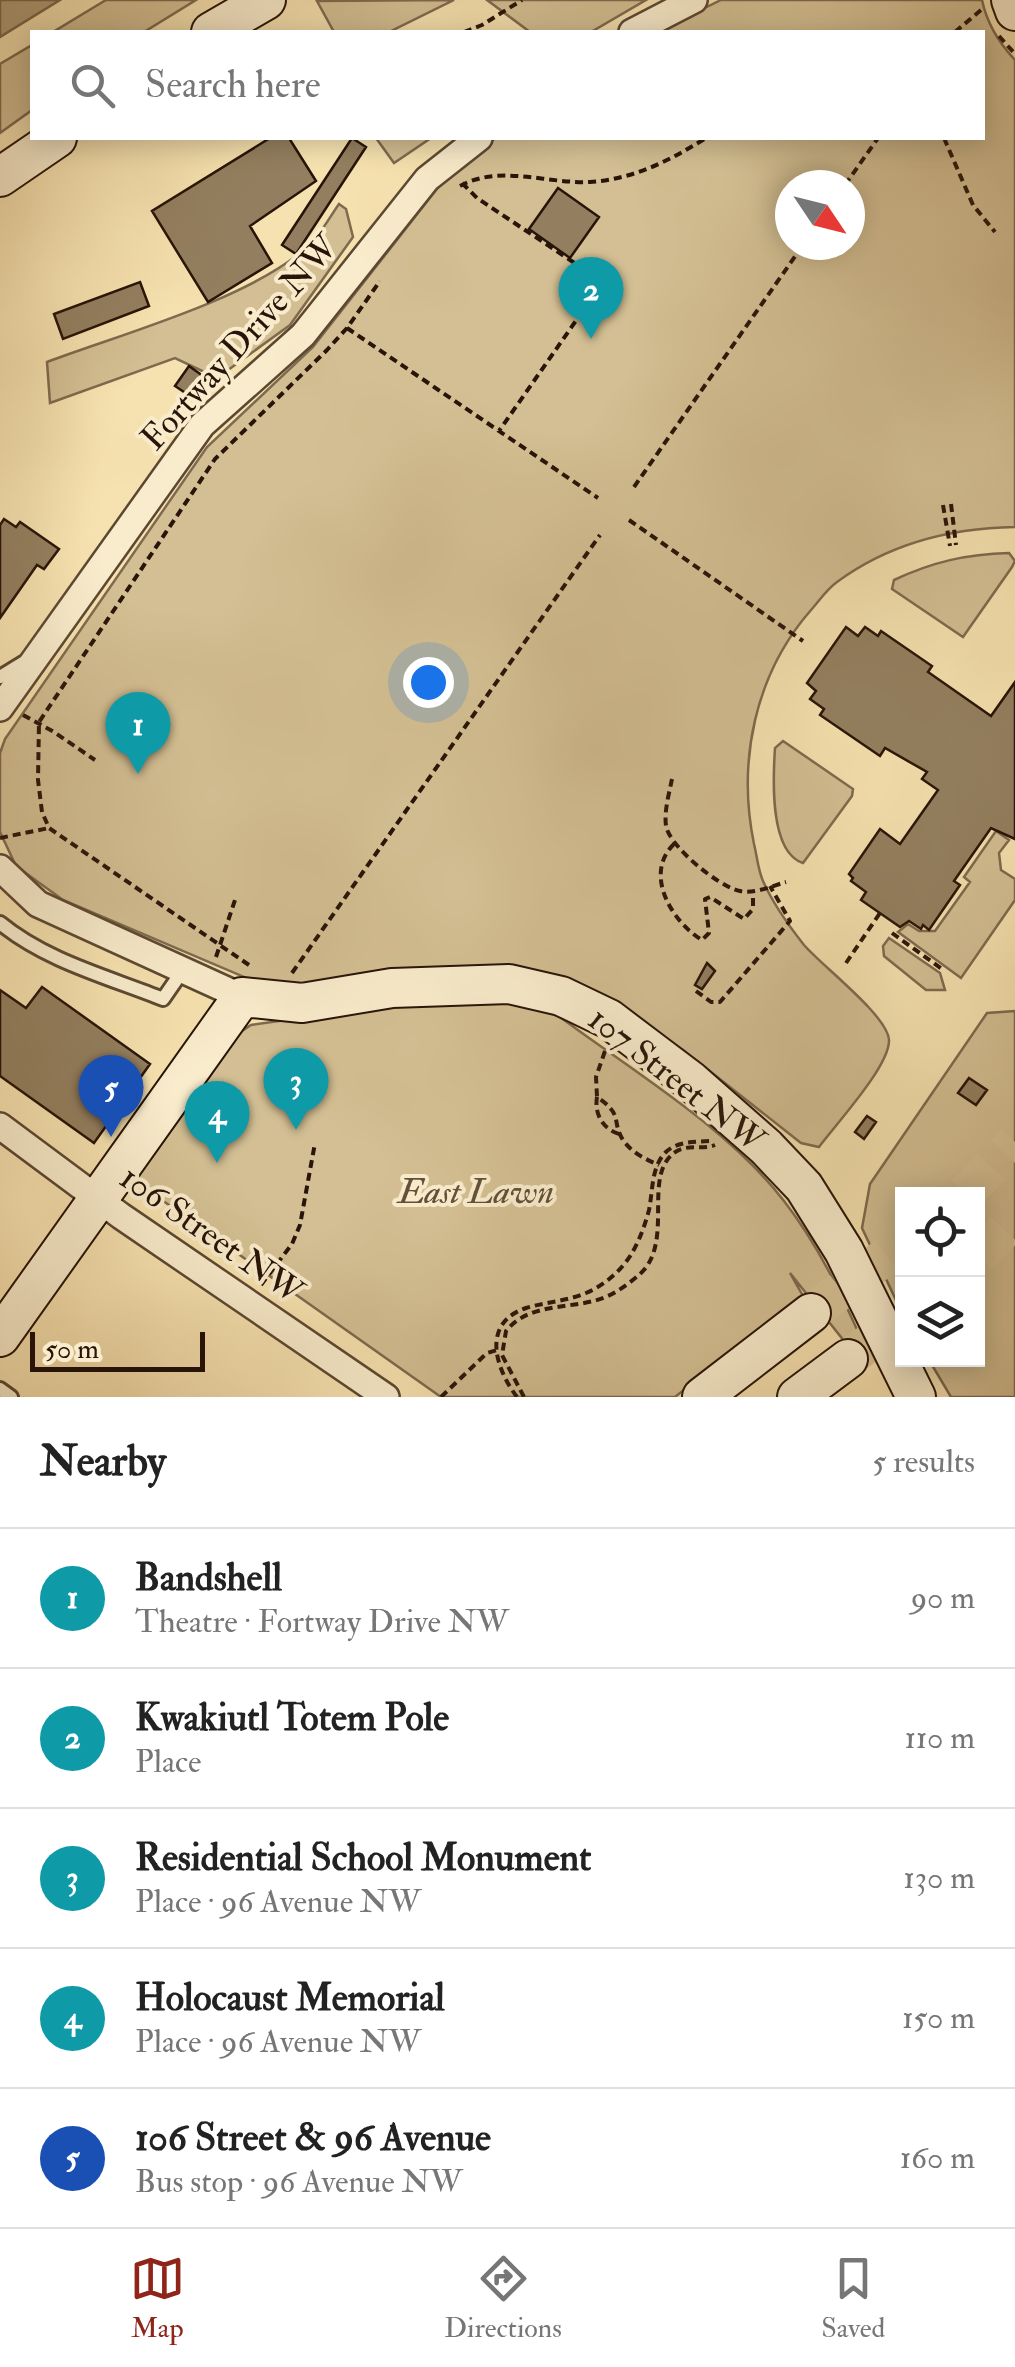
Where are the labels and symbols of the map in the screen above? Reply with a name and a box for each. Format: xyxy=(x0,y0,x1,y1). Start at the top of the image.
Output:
north arrow xyxy=(775,170,865,260)
street label: Fortway Drive NW xyxy=(131,225,349,460)
pin: 2 xyxy=(558,256,624,339)
your location xyxy=(403,657,454,708)
pin: 1 xyxy=(106,692,170,774)
street label: 107 Street NW xyxy=(579,997,775,1163)
pin: 3 xyxy=(264,1048,328,1130)
pin: 5 xyxy=(78,1054,144,1137)
pin: 4 xyxy=(184,1080,250,1163)
street label: 106 Street NW xyxy=(111,1155,313,1315)
park label: East Lawn xyxy=(396,1170,554,1214)
scale bar xyxy=(30,1327,205,1372)

